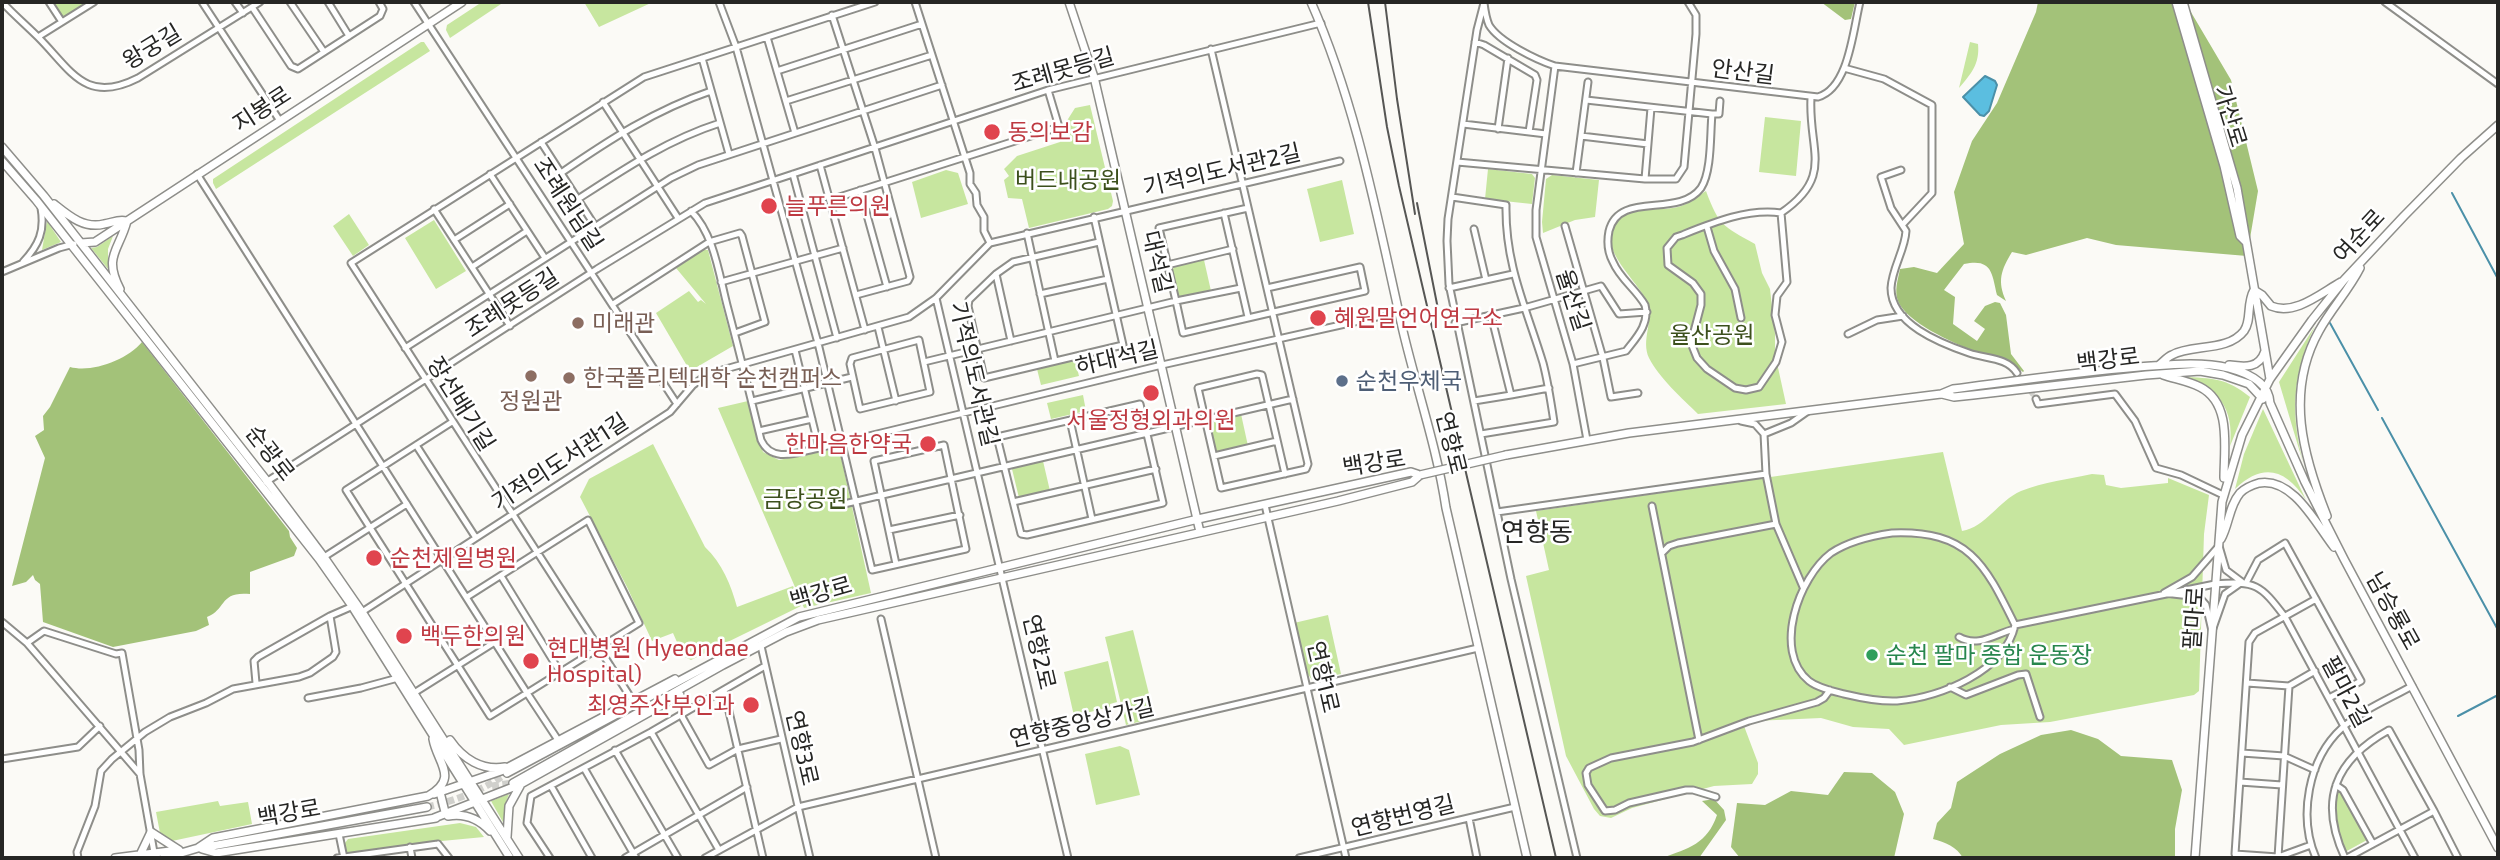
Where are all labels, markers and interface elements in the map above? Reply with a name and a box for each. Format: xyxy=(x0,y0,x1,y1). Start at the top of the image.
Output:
street label: 왕궁길 xyxy=(118,19,186,75)
street label: 조례못등길 xyxy=(1008,42,1118,98)
street label: 안산길 xyxy=(1710,54,1776,90)
street label: 지봉로 xyxy=(228,80,296,138)
street label: 가산로 xyxy=(2208,82,2252,150)
place label: 동의보감 xyxy=(1008,118,1093,146)
marker: 동의보감 xyxy=(982,122,1002,142)
street label: 기적의도서관2길 xyxy=(1140,138,1304,202)
street label: 조례원님길 xyxy=(528,152,608,256)
park label: 버드내공원 xyxy=(1015,166,1121,194)
place label: 늘푸른의원 xyxy=(785,192,891,220)
marker: 늘푸른의원 xyxy=(759,196,779,216)
street label: 여순로 xyxy=(2327,203,2391,269)
street label: 대석길 xyxy=(1136,228,1178,296)
street label: 조례못등길 xyxy=(460,263,564,343)
street label: 율산길 xyxy=(1550,266,1596,334)
street label: 기적의도서관길 xyxy=(944,299,1004,449)
place label: 혜원말언어연구소 xyxy=(1334,304,1503,332)
marker: 혜원말언어연구소 xyxy=(1308,308,1328,328)
place label: 미래관 xyxy=(592,309,655,337)
marker: 미래관 xyxy=(570,315,586,331)
park label: 율산공원 xyxy=(1670,321,1754,349)
street label: 하대석길 xyxy=(1073,335,1161,381)
street label: 백강로 xyxy=(2075,342,2141,378)
street label: 장선배기길 xyxy=(421,352,501,456)
place label: 한국폴리텍대학 순천캠퍼스 xyxy=(583,364,842,392)
place label: 순천우체국 xyxy=(1356,367,1462,395)
marker: 정원관 xyxy=(523,368,539,384)
marker: 한국폴리텍대학 순천캠퍼스 xyxy=(561,370,577,386)
marker: 순천우체국 xyxy=(1334,373,1350,389)
marker: 서울정형외과의원 xyxy=(1141,383,1161,403)
place label: 정원관 xyxy=(499,387,563,415)
place label: 서울정형외과의원 xyxy=(1066,406,1236,434)
street label: 기적의도서관1길 xyxy=(487,408,633,516)
street label: 연향로 xyxy=(1430,409,1472,477)
street label: 순광로 xyxy=(240,419,300,487)
place label: 한마음한약국 xyxy=(785,430,912,458)
marker: 한마음한약국 xyxy=(918,434,938,454)
street label: 백강로 xyxy=(1340,444,1408,482)
park label: 금당공원 xyxy=(763,485,847,513)
district label: 연향동 xyxy=(1501,516,1573,548)
place label: 순천제일병원 xyxy=(390,544,517,572)
marker: 순천제일병원 xyxy=(364,548,384,568)
street label: 남승룡로 xyxy=(2360,567,2426,655)
street label: 백강로 xyxy=(787,571,855,615)
street label: 팔마로 xyxy=(2178,585,2210,651)
street label: 연향2로 xyxy=(1017,612,1061,692)
place label: 백두한의원 xyxy=(420,622,526,650)
marker: 백두한의원 xyxy=(394,626,414,646)
place label: 현대병원 (Hyeondae Hospital) xyxy=(547,634,749,688)
street label: 연향1로 xyxy=(1301,639,1345,715)
place label: 순천 팔마 종합 운동장 xyxy=(1886,641,2092,669)
marker: 순천 팔마 종합 운동장 xyxy=(1864,647,1880,663)
marker: 현대병원 (Hyeondae Hospital) xyxy=(521,651,541,671)
street label: 팔마2길 xyxy=(2316,652,2376,732)
place label: 최영주산부인과 xyxy=(587,691,735,719)
street label: 연향중앙상가길 xyxy=(1007,693,1157,753)
marker: 최영주산부인과 xyxy=(741,695,761,715)
street label: 연향3로 xyxy=(780,708,824,788)
street label: 연향번영길 xyxy=(1348,790,1458,842)
street label: 백강로 xyxy=(255,794,323,832)

